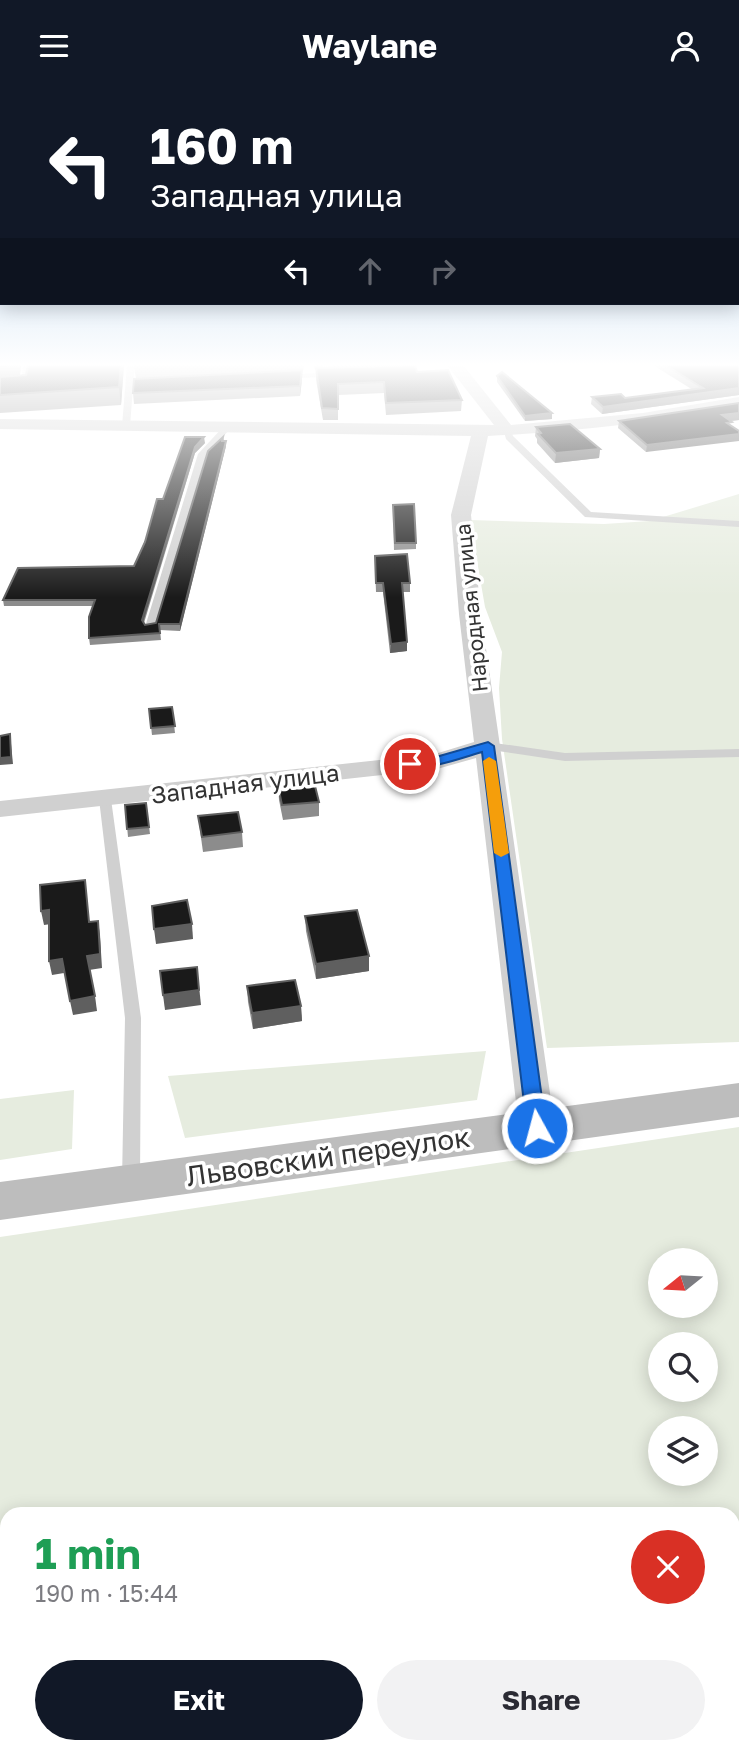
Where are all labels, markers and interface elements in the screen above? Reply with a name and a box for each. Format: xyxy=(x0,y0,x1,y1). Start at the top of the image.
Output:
icon: menu xyxy=(35,27,73,65)
text: Waylane xyxy=(302,27,437,65)
icon: person xyxy=(666,27,704,65)
text: 160 m xyxy=(150,116,293,175)
icon: left xyxy=(35,119,126,210)
text: Западная улица xyxy=(150,176,403,214)
icon: left xyxy=(278,252,316,290)
icon: ahead xyxy=(351,252,389,290)
icon: right xyxy=(424,252,462,290)
street label: Народная улица xyxy=(449,522,493,694)
pin xyxy=(380,734,440,794)
icon: arrive xyxy=(391,745,429,783)
street label: Западная улица xyxy=(149,757,341,809)
position arrow xyxy=(500,1091,574,1165)
street label: Львовский переулок xyxy=(184,1120,472,1192)
north arrow xyxy=(648,1248,718,1318)
map controls xyxy=(648,1248,718,1486)
button: search xyxy=(648,1332,718,1402)
button: layers xyxy=(648,1416,718,1486)
text: 1 min xyxy=(35,1528,141,1578)
button: close xyxy=(631,1530,705,1604)
text: 190 m · 15:44 xyxy=(35,1579,178,1607)
button: Exit xyxy=(35,1660,363,1740)
button: Share xyxy=(377,1660,705,1740)

